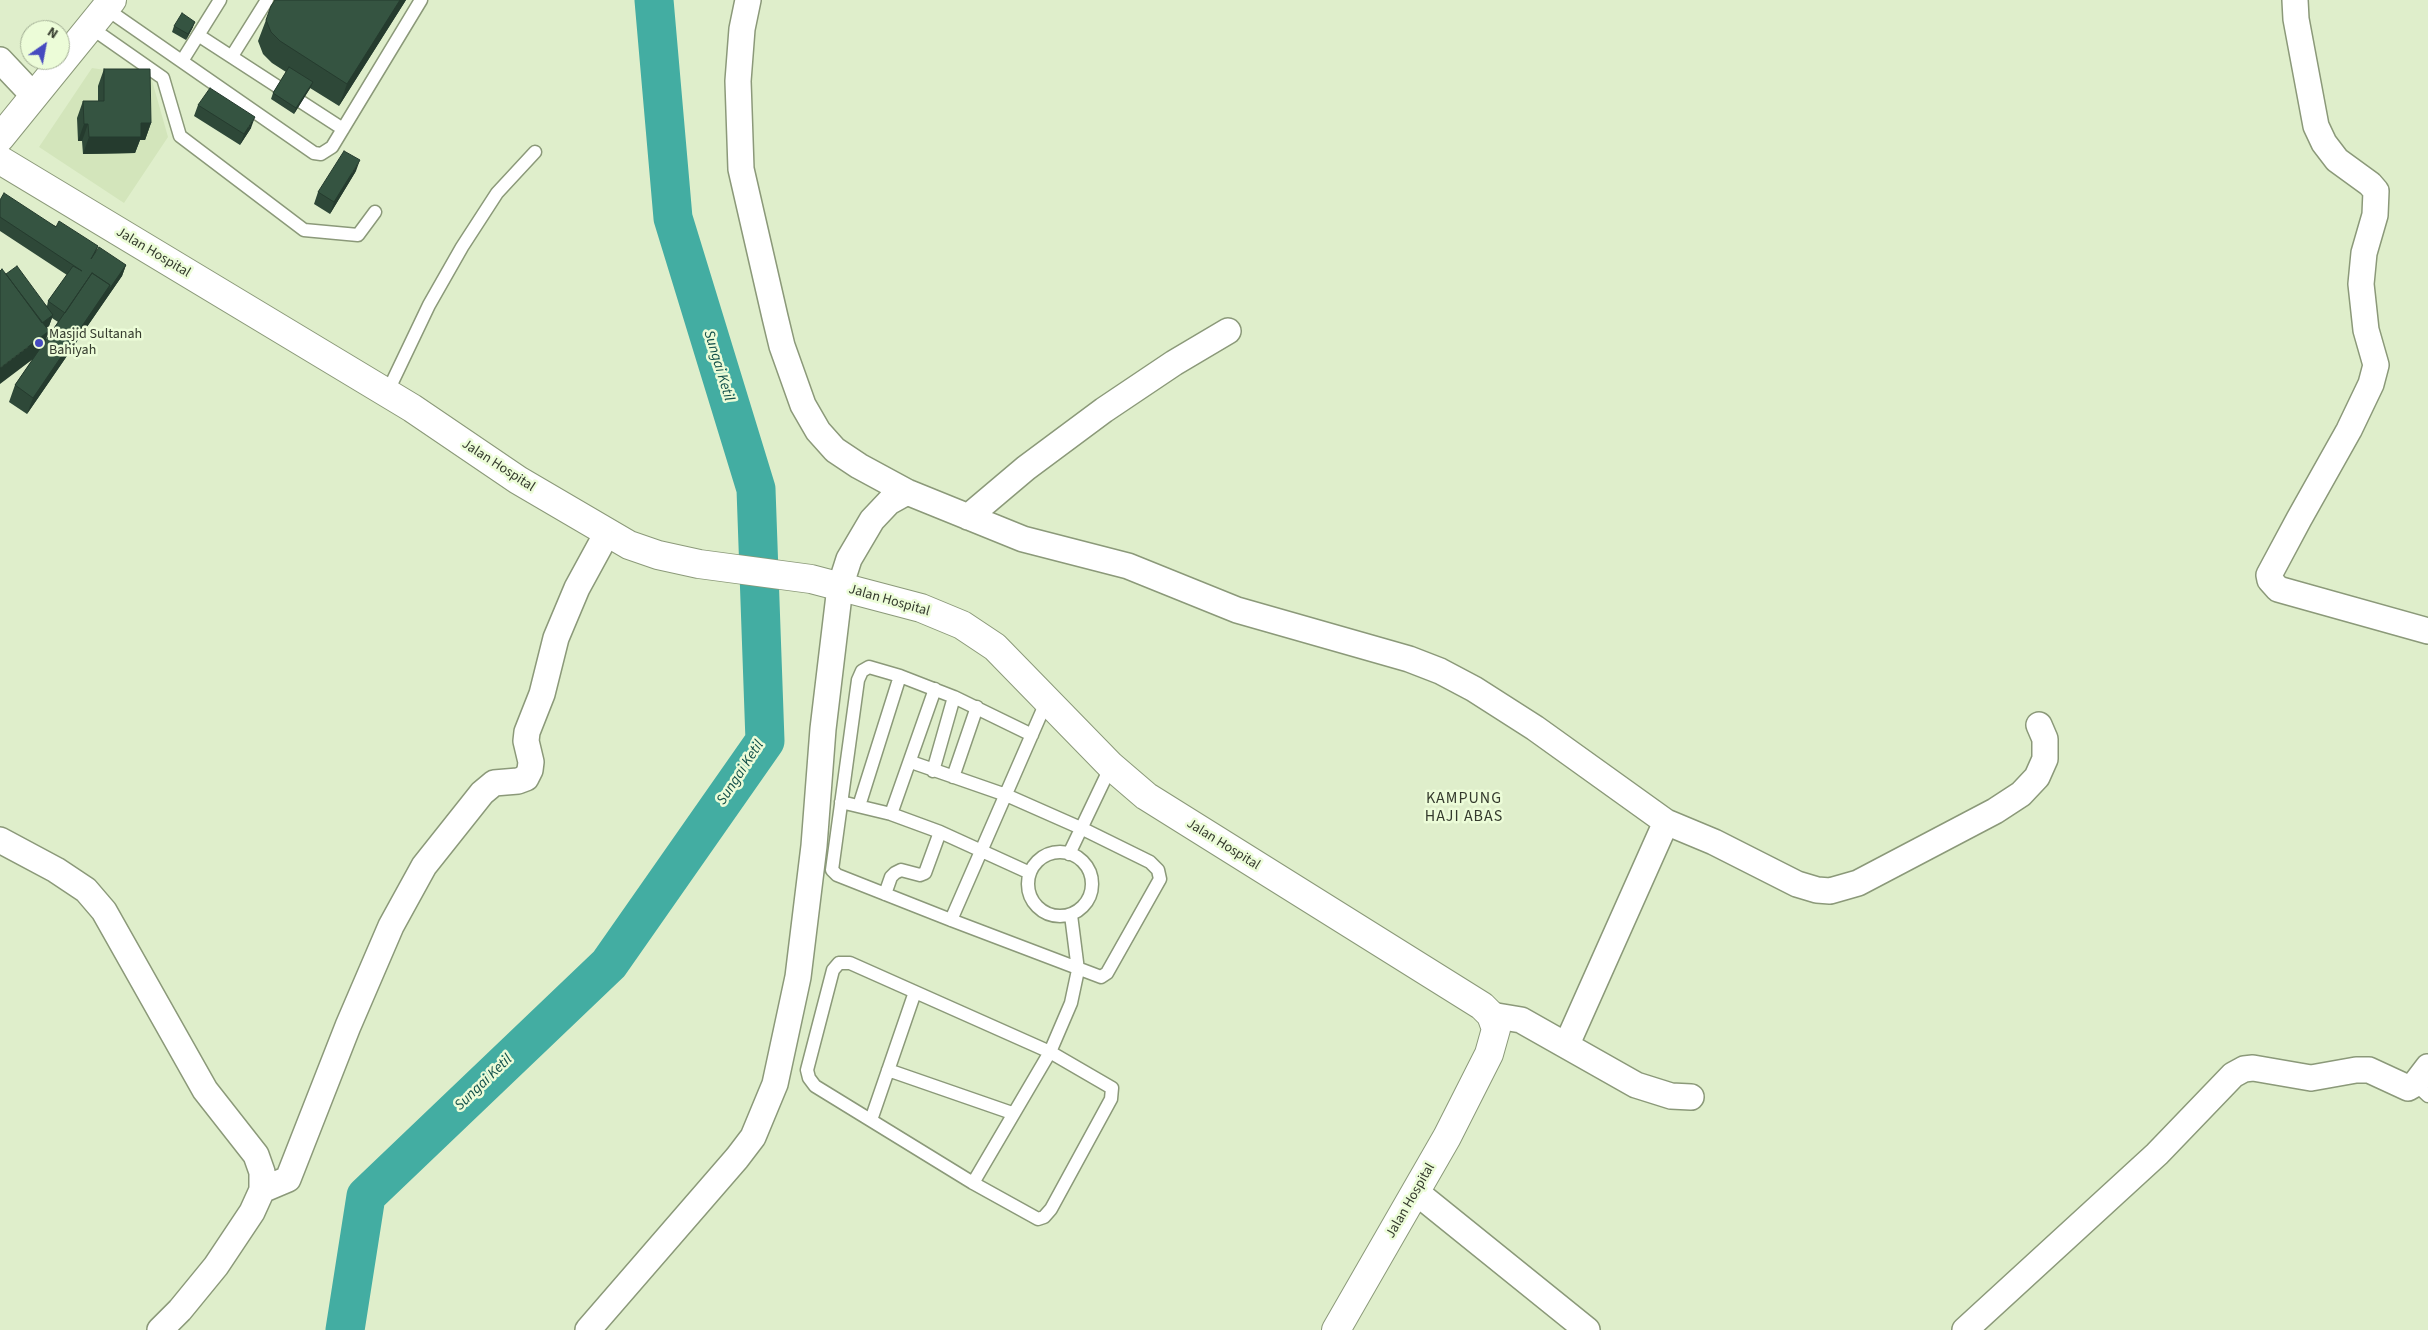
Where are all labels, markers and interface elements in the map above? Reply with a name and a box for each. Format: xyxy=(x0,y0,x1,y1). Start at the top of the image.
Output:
north arrow xyxy=(20,20,70,70)
text: N xyxy=(43,22,62,44)
street label: Jalan Hospital xyxy=(113,224,193,282)
place label: Masjid Sultanah Bahiyah xyxy=(49,327,142,360)
water label: Sungai Ketil xyxy=(699,328,737,404)
marker: Masjid Sultanah Bahiyah xyxy=(33,337,45,349)
street label: Jalan Hospital xyxy=(458,436,538,496)
street label: Jalan Hospital xyxy=(846,581,932,621)
water label: Sungai Ketil xyxy=(714,737,768,809)
district label: KAMPUNG HAJI ABAS xyxy=(1424,789,1504,827)
street label: Jalan Hospital xyxy=(1183,816,1263,874)
water label: Sungai Ketil xyxy=(451,1051,517,1115)
street label: Jalan Hospital xyxy=(1383,1161,1439,1241)

